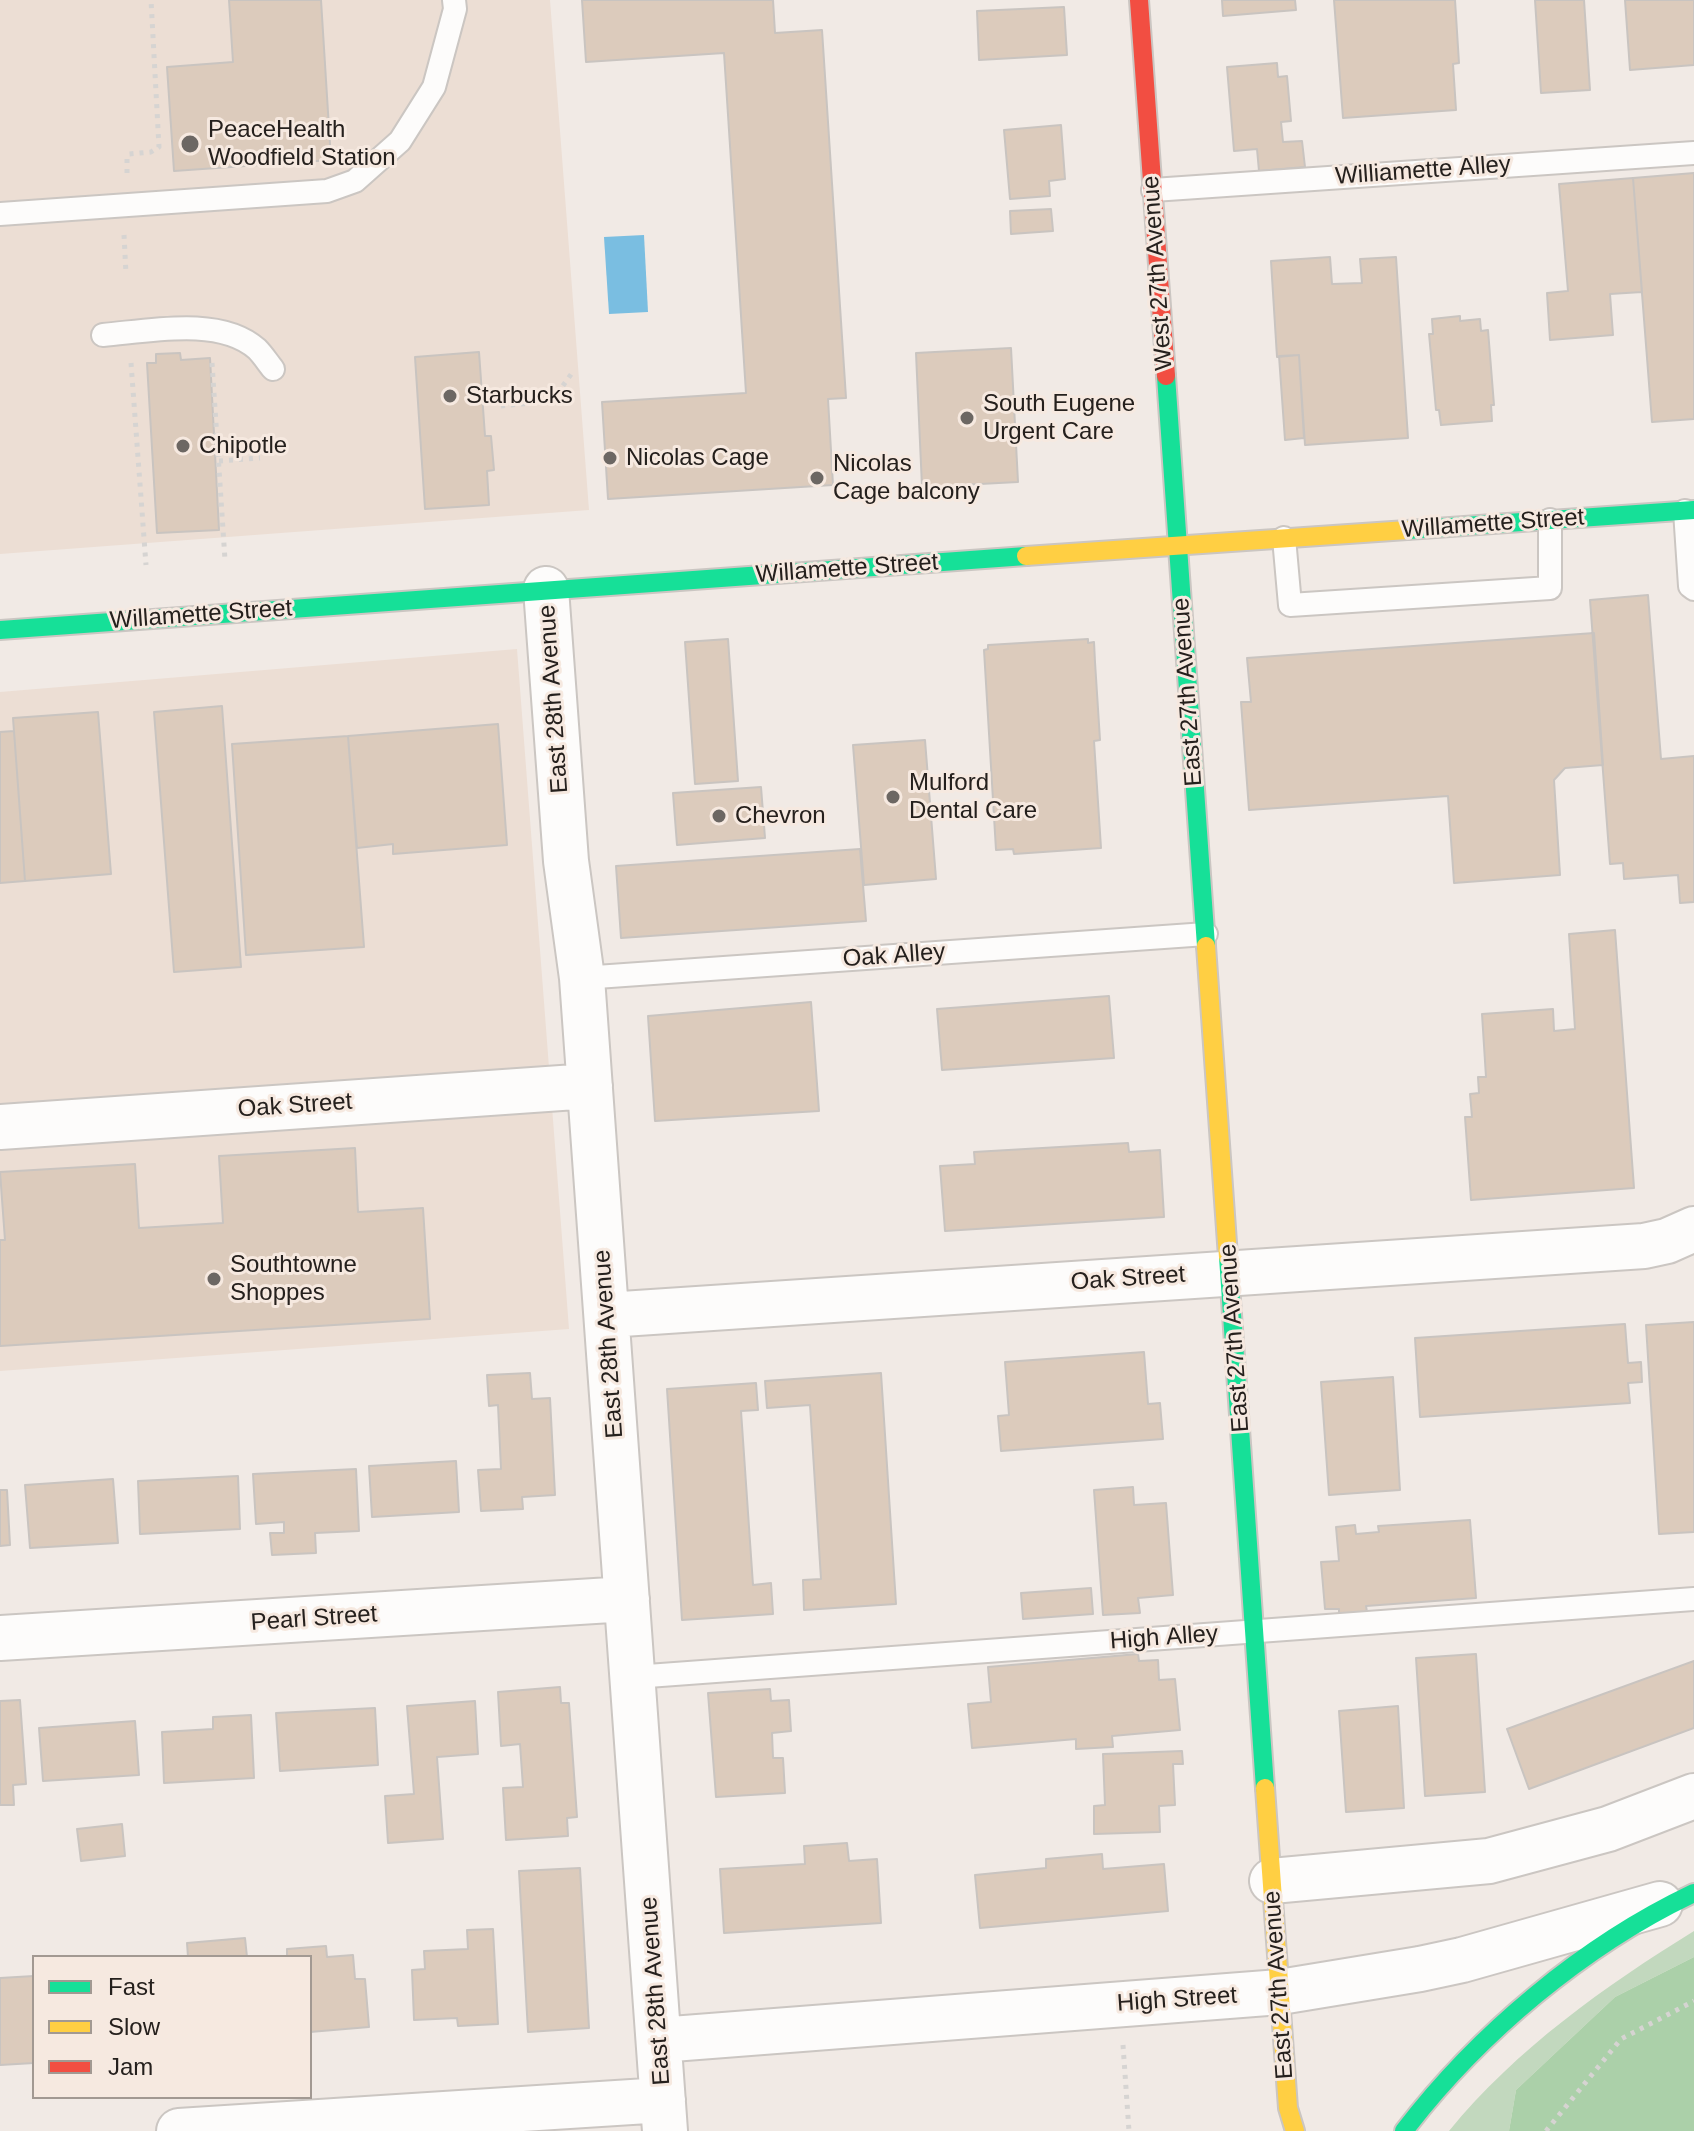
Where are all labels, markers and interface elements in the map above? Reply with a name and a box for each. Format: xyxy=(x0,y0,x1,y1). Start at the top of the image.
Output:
place label: PeaceHealth Woodfield Station xyxy=(208,116,396,172)
marker: PeaceHealth Woodfield Station xyxy=(179,133,201,155)
street label: Williamette Alley xyxy=(1334,150,1512,192)
street label: West 27th Avenue xyxy=(1137,175,1179,371)
place label: Starbucks xyxy=(466,382,573,410)
marker: Starbucks xyxy=(441,387,459,405)
place label: South Eugene Urgent Care xyxy=(983,390,1135,446)
marker: South Eugene Urgent Care xyxy=(958,409,976,427)
place label: Chipotle xyxy=(199,432,287,460)
marker: Chipotle xyxy=(174,437,192,455)
place label: Nicolas Cage xyxy=(626,444,769,472)
marker: Nicolas Cage xyxy=(601,449,619,467)
place label: Nicolas Cage balcony xyxy=(833,450,980,506)
marker: Nicolas Cage balcony xyxy=(808,469,826,487)
street label: Willamette Street xyxy=(1401,503,1585,545)
street label: Willamette Street xyxy=(755,548,939,590)
street label: Willamette Street xyxy=(109,594,293,636)
street label: East 27th Avenue xyxy=(1167,597,1209,787)
street label: East 28th Avenue xyxy=(533,604,575,794)
place label: Mulford Dental Care xyxy=(909,769,1037,825)
marker: Mulford Dental Care xyxy=(884,788,902,806)
place label: Chevron xyxy=(735,802,826,830)
marker: Chevron xyxy=(710,807,728,825)
street label: Oak Alley xyxy=(842,938,946,974)
street label: Oak Street xyxy=(237,1088,353,1124)
street label: East 27th Avenue xyxy=(1214,1243,1256,1433)
street label: East 28th Avenue xyxy=(588,1249,630,1439)
place label: Southtowne Shoppes xyxy=(230,1251,357,1307)
street label: Oak Street xyxy=(1070,1261,1186,1297)
marker: Southtowne Shoppes xyxy=(205,1270,223,1288)
street label: Pearl Street xyxy=(250,1600,378,1638)
street label: High Alley xyxy=(1109,1620,1219,1656)
street label: East 27th Avenue xyxy=(1258,1890,1300,2080)
street label: East 28th Avenue xyxy=(635,1896,677,2086)
legend xyxy=(32,1955,312,2099)
text: Fast xyxy=(108,1973,155,2000)
street label: High Street xyxy=(1116,1981,1238,2019)
text: Slow xyxy=(108,2013,160,2040)
text: Jam xyxy=(108,2053,153,2080)

